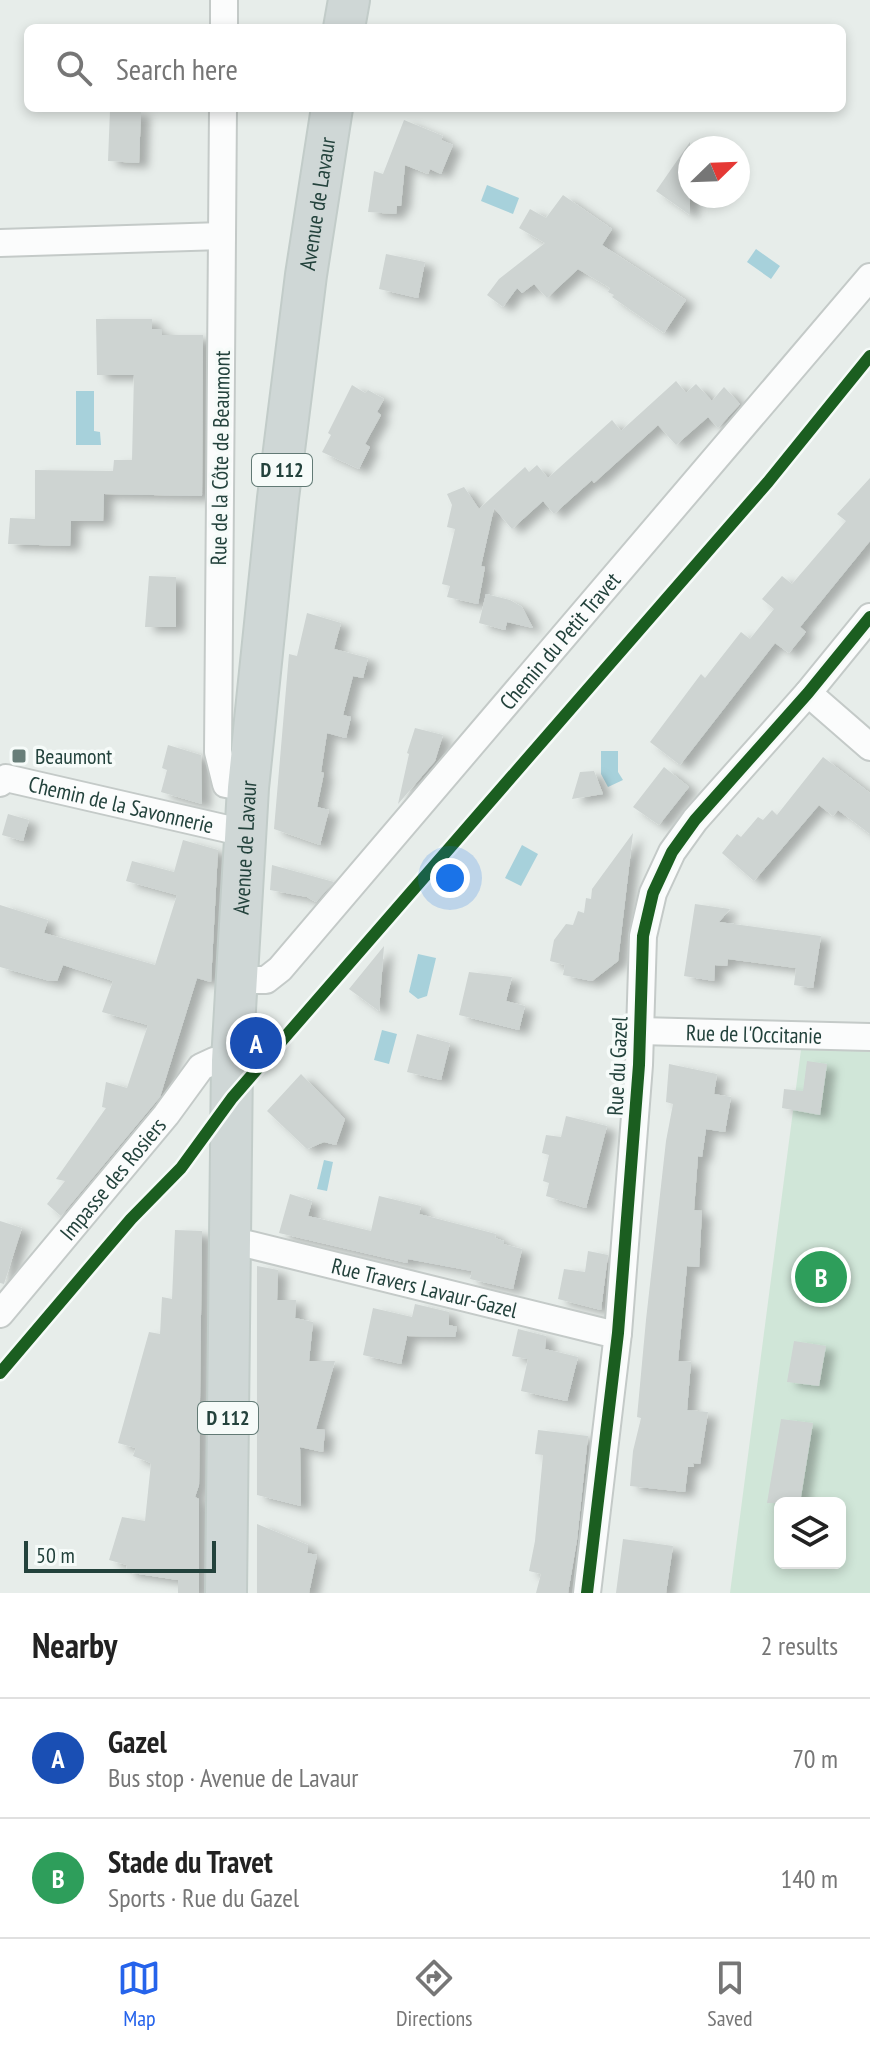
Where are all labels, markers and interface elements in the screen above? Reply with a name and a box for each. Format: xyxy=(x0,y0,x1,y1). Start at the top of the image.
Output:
search box xyxy=(24,24,846,112)
icon: search xyxy=(52,46,96,90)
text: Search here xyxy=(116,49,238,88)
street label: Avenue de Lavaur xyxy=(293,135,341,272)
north arrow xyxy=(678,136,750,208)
street label: Rue de la Côte de Beaumont xyxy=(204,350,236,566)
road number: D 112 xyxy=(252,454,312,486)
street label: Chemin du Petit Travet xyxy=(493,566,626,715)
place label: Beaumont xyxy=(35,742,112,770)
marker: Beaumont xyxy=(10,747,28,765)
street label: Chemin de la Savonnerie xyxy=(26,770,216,839)
street label: Avenue de Lavaur xyxy=(227,779,263,915)
your location xyxy=(430,858,470,898)
pin: A xyxy=(230,1013,282,1073)
street label: Rue du Gazel xyxy=(600,1015,634,1116)
street label: Rue de l'Occitanie xyxy=(686,1018,822,1050)
street label: Impasse des Rosiers xyxy=(54,1112,172,1246)
pin: B xyxy=(795,1247,847,1307)
street label: Rue Travers Lavaur-Gazel xyxy=(329,1251,521,1324)
road number: D 112 xyxy=(198,1402,258,1434)
map controls xyxy=(774,1497,846,1569)
button: layers xyxy=(774,1497,846,1569)
scale bar xyxy=(24,1537,216,1573)
text: 50 m xyxy=(36,1541,75,1569)
text: Nearby xyxy=(32,1623,117,1667)
text: 2 results xyxy=(761,1629,838,1662)
text: Gazel xyxy=(108,1722,167,1761)
text: A xyxy=(51,1742,65,1775)
text: 70 m xyxy=(792,1742,838,1775)
text: Bus stop · Avenue de Lavaur xyxy=(108,1761,358,1794)
text: Stade du Travet xyxy=(108,1842,273,1881)
text: B xyxy=(52,1862,64,1895)
text: 140 m xyxy=(780,1862,838,1895)
text: Sports · Rue du Gazel xyxy=(108,1881,299,1914)
tab: Map xyxy=(117,1956,161,2032)
tab: Directions xyxy=(396,1956,473,2032)
tab: Saved xyxy=(707,1956,753,2032)

